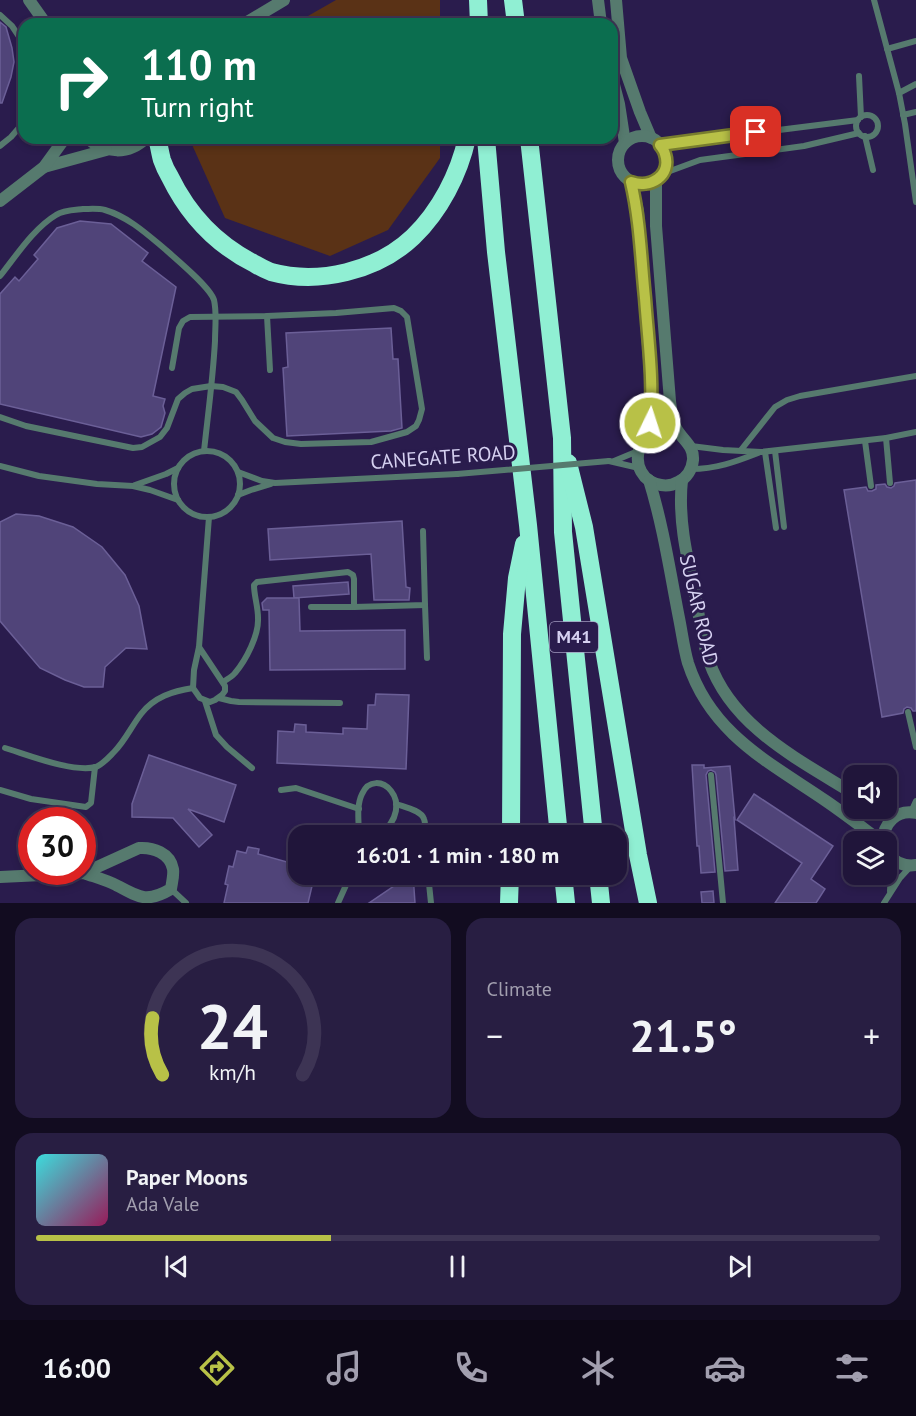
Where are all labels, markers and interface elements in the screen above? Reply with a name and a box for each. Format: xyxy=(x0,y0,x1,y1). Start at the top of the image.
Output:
text: 110 m xyxy=(141,37,257,92)
icon: right xyxy=(42,42,120,120)
text: Turn right xyxy=(141,90,254,124)
pin xyxy=(730,106,781,157)
icon: arrive xyxy=(739,115,772,148)
position arrow xyxy=(618,391,682,455)
street label: CANEGATE ROAD xyxy=(370,439,516,475)
street label: SUGAR ROAD xyxy=(674,552,724,668)
road number: M41 xyxy=(550,622,598,652)
map controls xyxy=(843,765,897,885)
button: sound xyxy=(843,765,897,819)
speed limit sign: 30 xyxy=(18,807,96,885)
button: layers xyxy=(843,831,897,885)
text: 16:01 · 1 min · 180 m xyxy=(356,841,559,869)
text: Climate xyxy=(487,976,552,1002)
text: 24 xyxy=(197,985,268,1066)
text: 21.5° xyxy=(630,1006,737,1064)
text: − xyxy=(487,1014,503,1057)
text: + xyxy=(863,1014,880,1057)
text: km/h xyxy=(209,1058,256,1086)
text: Paper Moons xyxy=(126,1163,248,1191)
text: Ada Vale xyxy=(126,1191,199,1217)
icon: previous xyxy=(160,1250,193,1283)
icon: pause xyxy=(441,1250,474,1283)
icon: next xyxy=(723,1250,756,1283)
icon: directions xyxy=(196,1347,238,1389)
icon: music xyxy=(323,1347,365,1389)
icon: phone xyxy=(450,1347,492,1389)
icon: climate xyxy=(577,1347,619,1389)
icon: car xyxy=(704,1347,746,1389)
icon: filters xyxy=(831,1347,873,1389)
text: 16:00 xyxy=(43,1351,111,1385)

